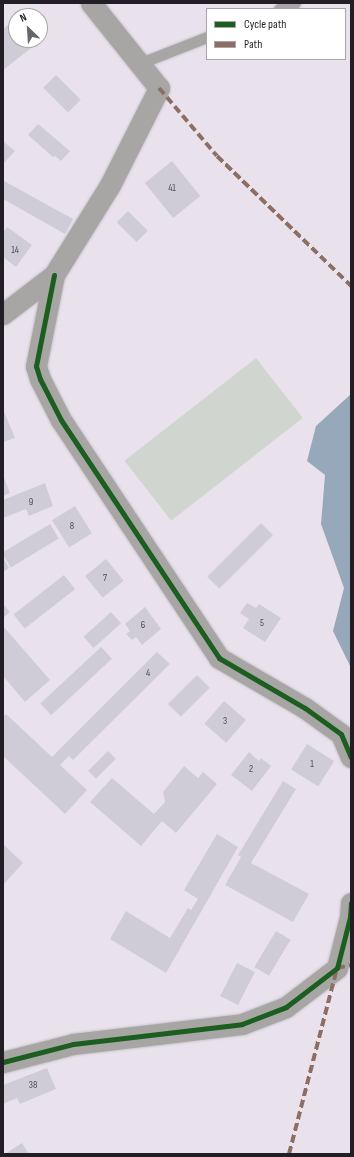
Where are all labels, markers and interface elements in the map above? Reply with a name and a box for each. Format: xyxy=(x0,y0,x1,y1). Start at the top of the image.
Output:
north arrow xyxy=(8,8,48,48)
legend xyxy=(206,8,346,60)
text: N xyxy=(18,10,29,25)
text: Cycle path xyxy=(244,17,286,32)
text: Path xyxy=(244,37,262,52)
house number: 41 xyxy=(168,183,176,195)
house number: 14 xyxy=(11,245,19,257)
house number: 9 xyxy=(29,497,33,509)
house number: 8 xyxy=(70,521,74,533)
house number: 7 xyxy=(103,573,107,585)
house number: 5 xyxy=(260,618,264,630)
house number: 6 xyxy=(141,620,145,632)
house number: 4 xyxy=(146,668,150,680)
house number: 3 xyxy=(223,716,227,728)
house number: 1 xyxy=(310,759,314,771)
house number: 2 xyxy=(249,764,253,776)
house number: 38 xyxy=(29,1080,37,1092)

